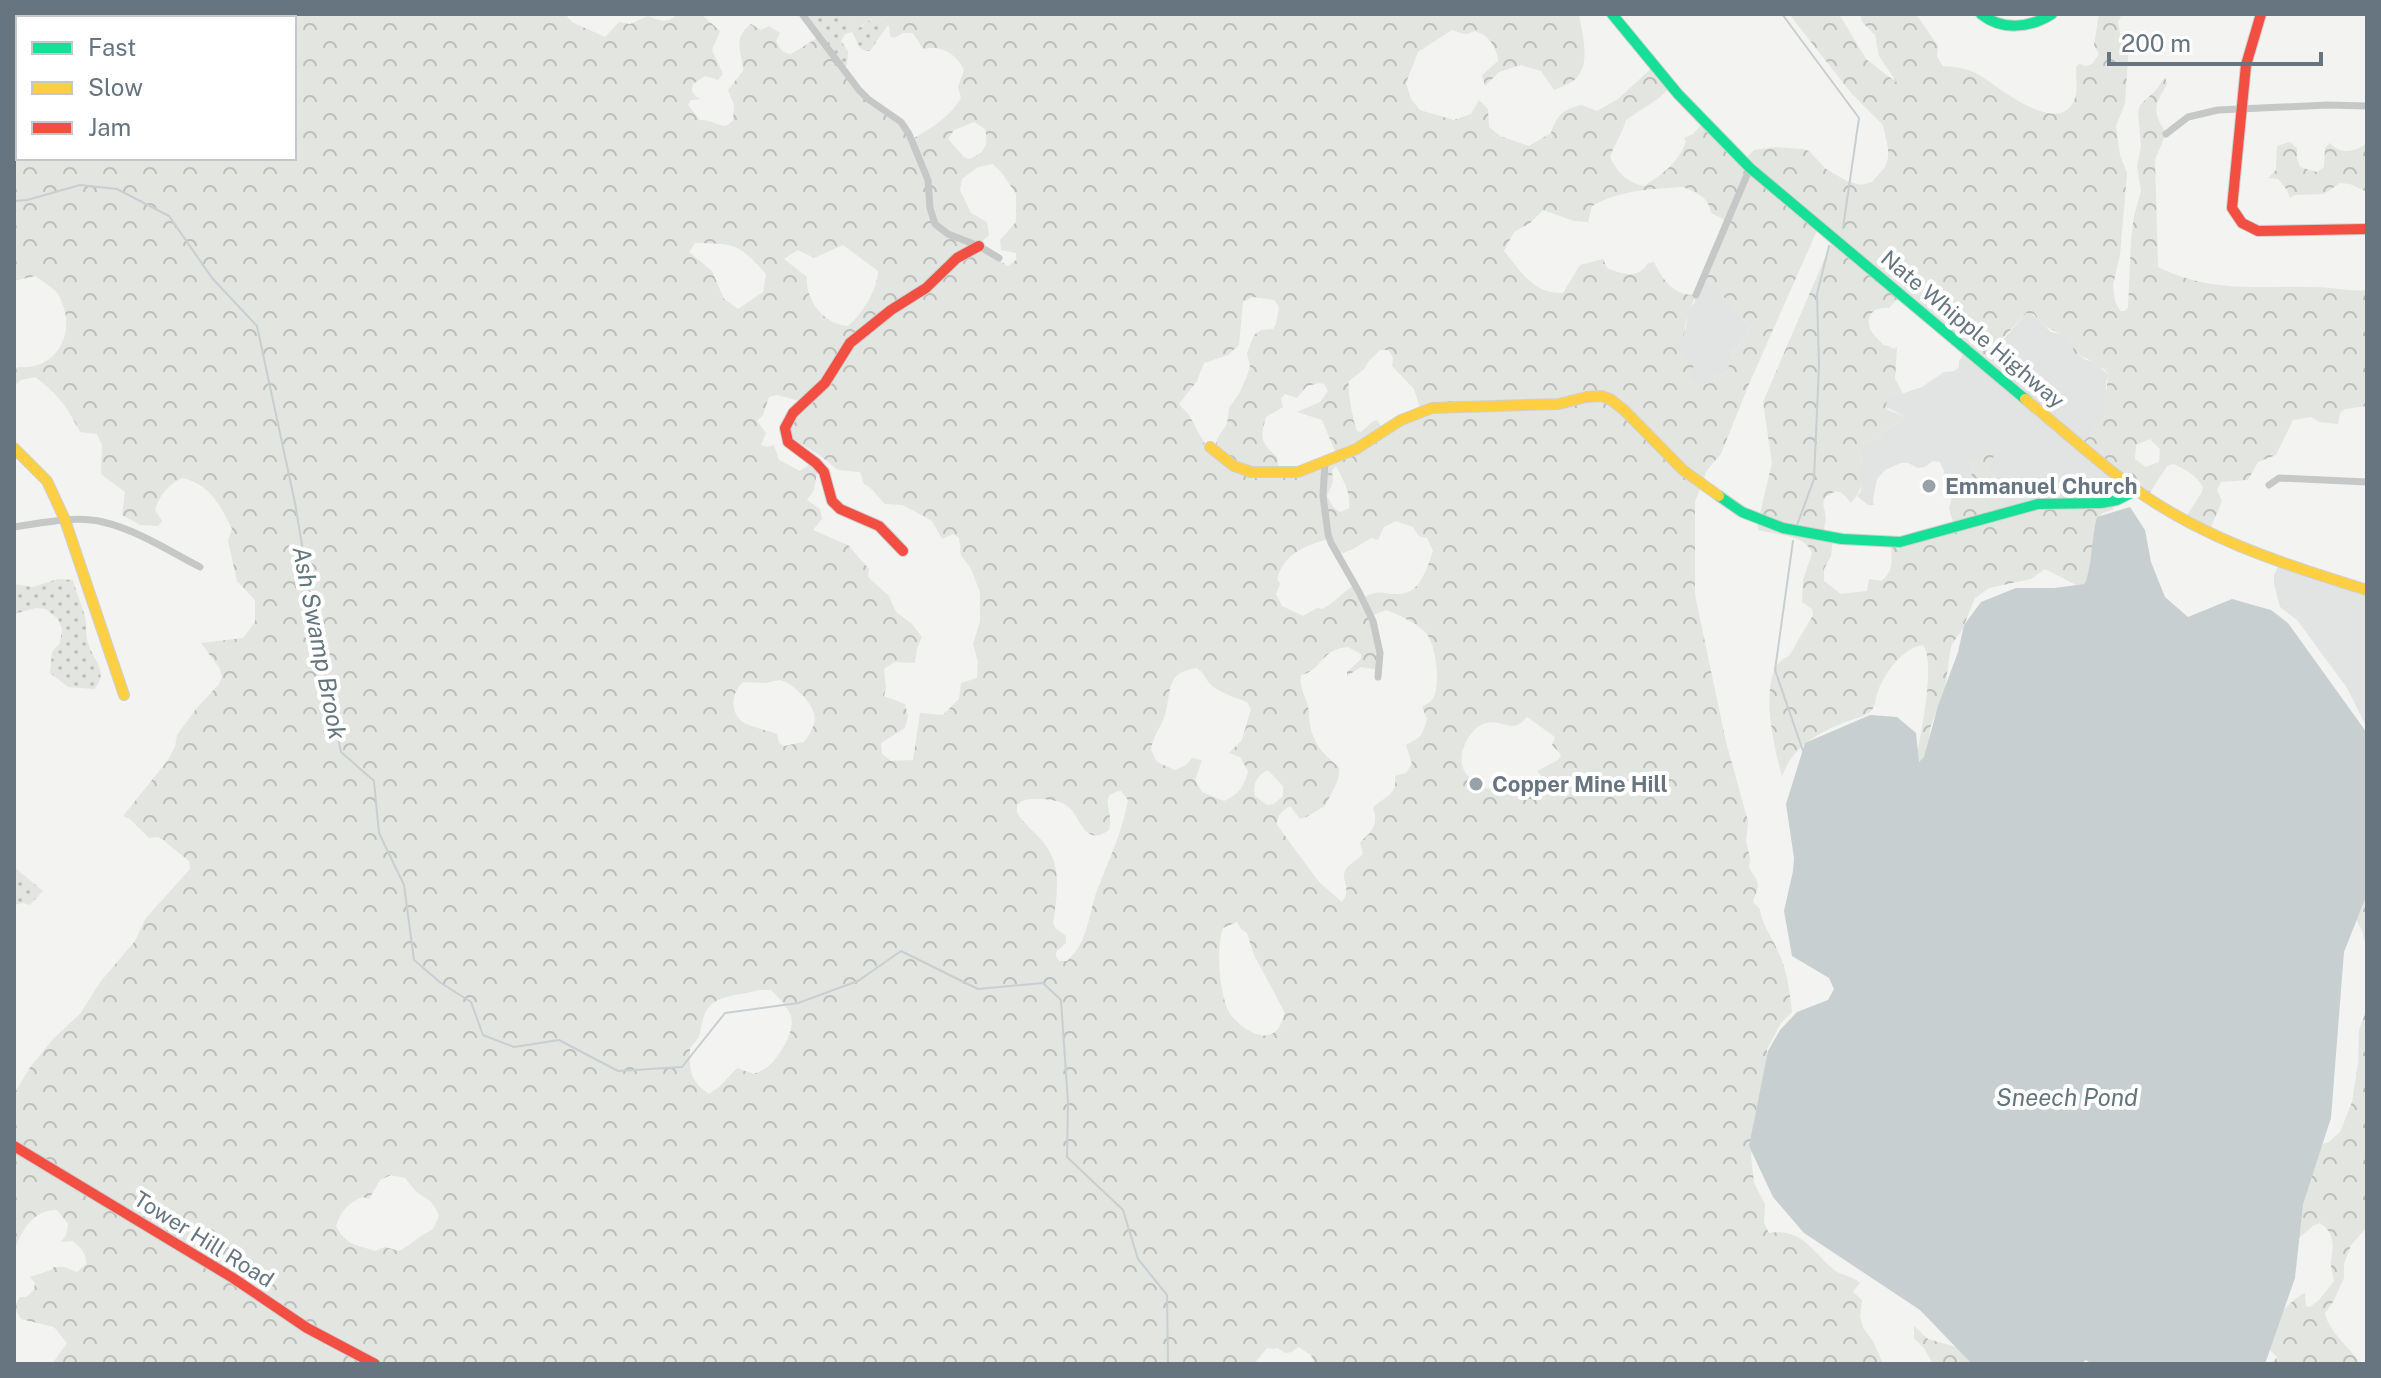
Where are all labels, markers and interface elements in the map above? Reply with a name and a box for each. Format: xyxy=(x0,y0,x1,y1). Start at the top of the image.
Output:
legend xyxy=(16,16,296,160)
scale bar xyxy=(2109,16,2321,66)
text: 200 m xyxy=(2121,29,2191,57)
text: Fast xyxy=(88,33,136,61)
text: Slow xyxy=(88,73,143,101)
text: Jam xyxy=(88,113,131,141)
street label: Nate Whipple Highway xyxy=(1876,245,2070,414)
place label: Emmanuel Church xyxy=(1945,473,2138,499)
marker: Emmanuel Church xyxy=(1920,477,1938,495)
water label: Ash Swamp Brook xyxy=(288,544,352,742)
place label: Copper Mine Hill xyxy=(1492,771,1668,797)
marker: Copper Mine Hill xyxy=(1467,775,1485,793)
water label: Sneech Pond xyxy=(1996,1083,2138,1111)
street label: Tower Hill Road xyxy=(129,1186,279,1292)

